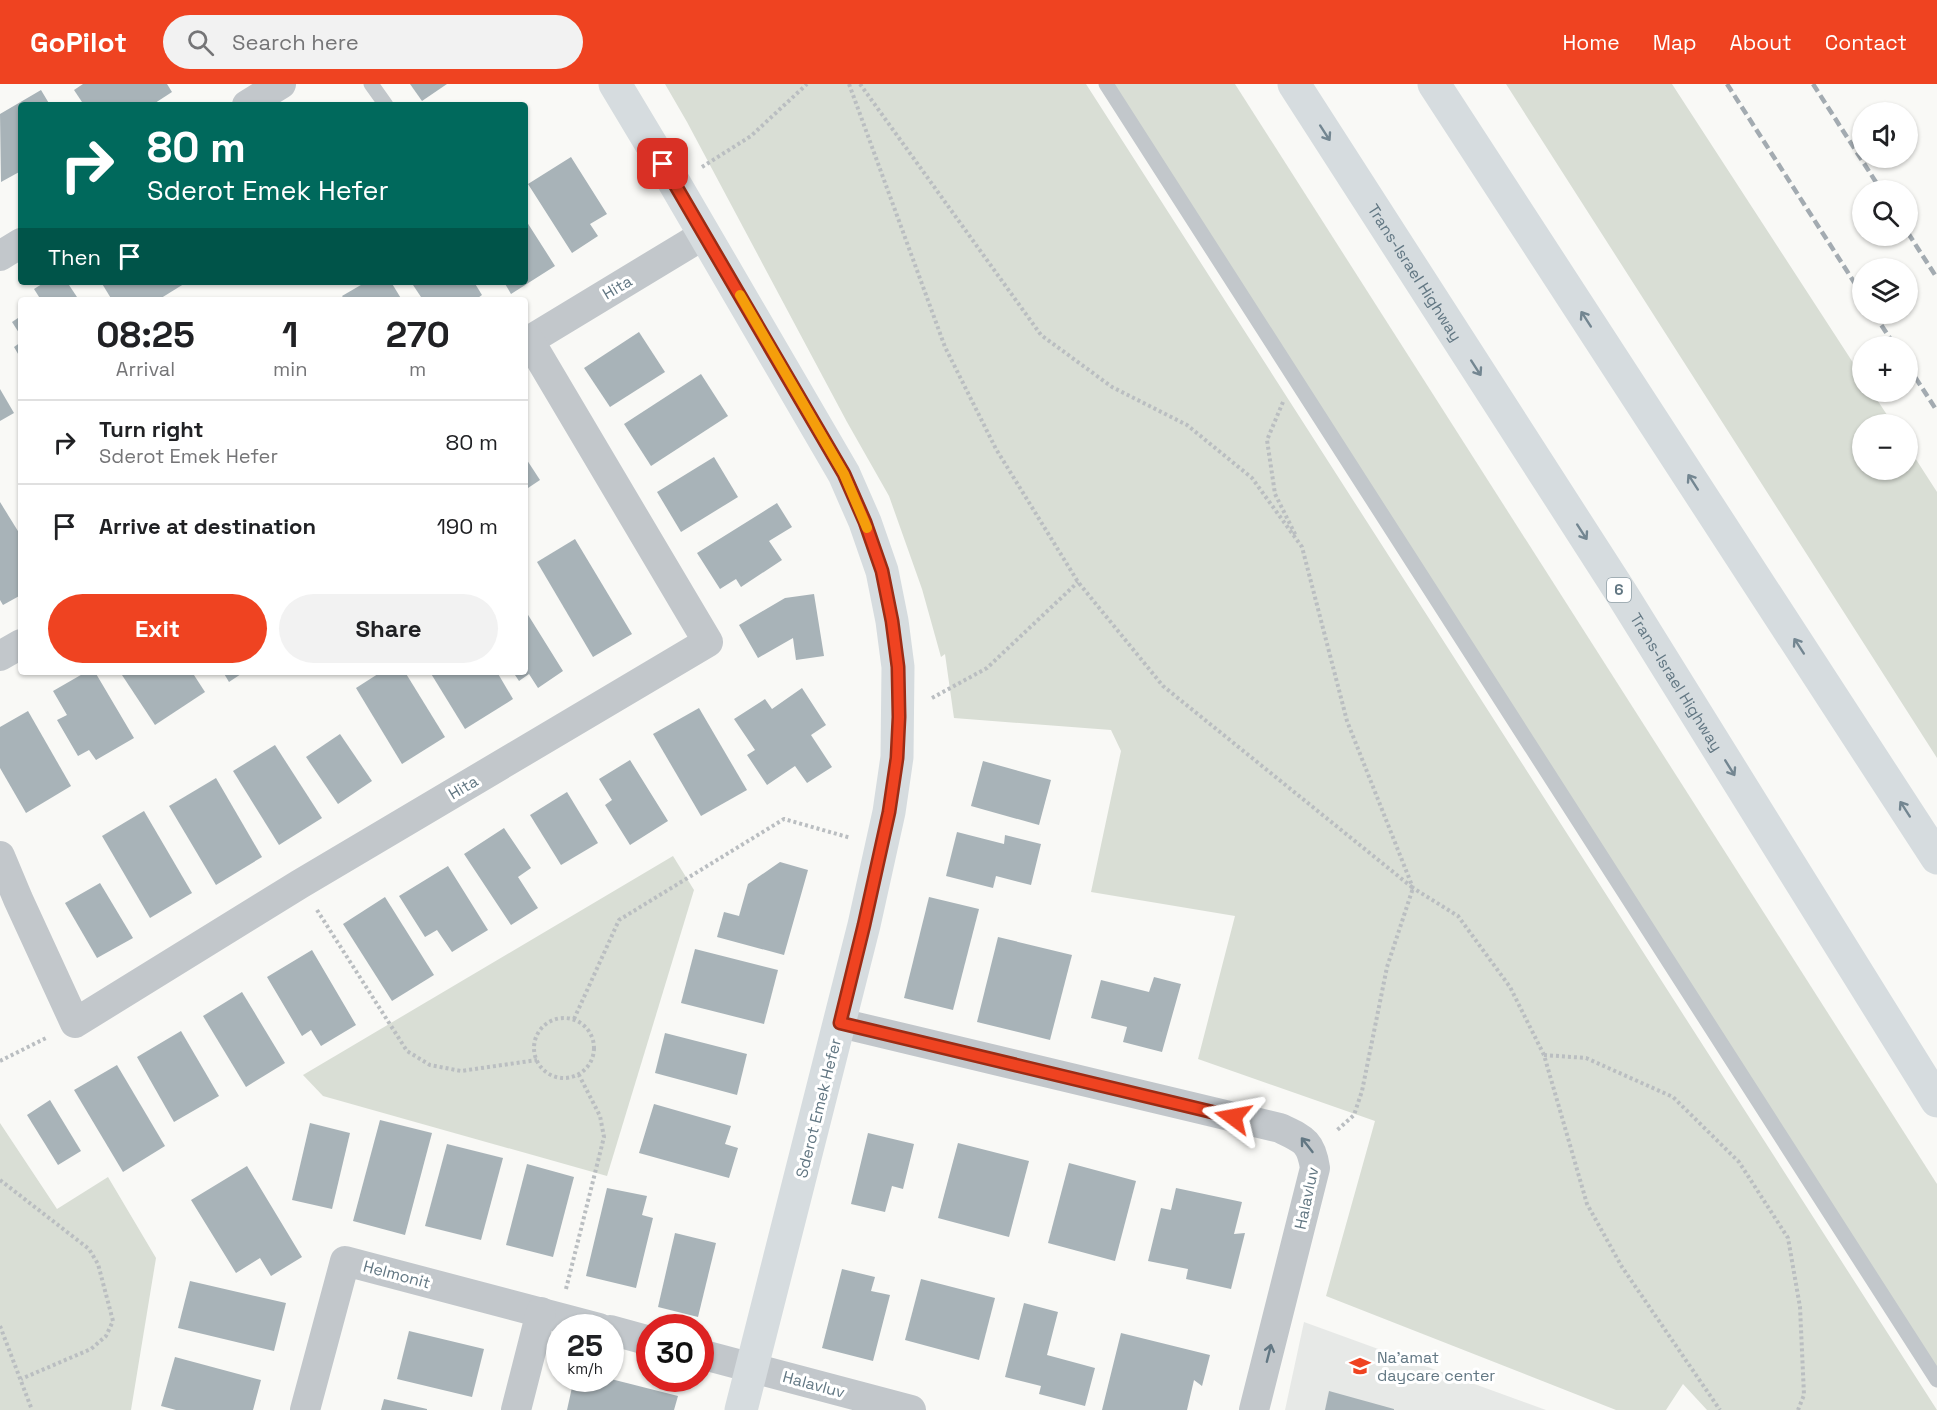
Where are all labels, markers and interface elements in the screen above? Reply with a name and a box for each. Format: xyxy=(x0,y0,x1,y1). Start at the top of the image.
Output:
search box xyxy=(163,15,583,69)
text: GoPilot xyxy=(30,24,127,60)
icon: search xyxy=(184,26,217,59)
text: Search here xyxy=(232,28,359,56)
text: Home xyxy=(1562,29,1620,56)
text: Map xyxy=(1653,29,1697,56)
text: About xyxy=(1730,29,1792,56)
text: Contact xyxy=(1825,29,1907,56)
map controls xyxy=(1852,102,1918,480)
button: sound xyxy=(1852,102,1918,168)
text: 80 m xyxy=(147,121,246,174)
one-way arrow xyxy=(1320,124,1332,141)
icon: right xyxy=(48,126,126,204)
pin xyxy=(637,138,688,189)
icon: arrive xyxy=(646,147,679,180)
text: Sderot Emek Hefer xyxy=(147,173,389,208)
button: search xyxy=(1852,180,1918,246)
street label: Trans-Israel Highway xyxy=(1363,200,1467,345)
icon: arrive xyxy=(113,240,146,273)
text: Then xyxy=(48,243,101,271)
button: layers xyxy=(1852,258,1918,324)
street label: Hita xyxy=(599,270,636,304)
one-way arrow xyxy=(1580,311,1592,328)
text: 08:25 xyxy=(96,312,195,358)
text: 1 xyxy=(282,312,298,358)
text: 270 xyxy=(386,312,450,358)
button: + xyxy=(1852,336,1918,402)
text: Arrival xyxy=(116,356,175,382)
text: min xyxy=(273,356,307,382)
text: m xyxy=(409,356,426,382)
one-way arrow xyxy=(1471,359,1483,376)
button: − xyxy=(1852,414,1918,480)
text: Turn right xyxy=(99,415,204,443)
icon: right xyxy=(48,426,81,459)
text: 80 m xyxy=(446,428,498,456)
text: Sderot Emek Hefer xyxy=(99,443,278,469)
one-way arrow xyxy=(1686,474,1698,491)
icon: arrive xyxy=(48,510,81,543)
text: Arrive at destination xyxy=(99,512,316,540)
text: 190 m xyxy=(437,512,498,540)
one-way arrow xyxy=(1576,523,1588,540)
road number: 6 xyxy=(1607,578,1631,602)
button: Exit xyxy=(48,594,267,663)
button: Share xyxy=(279,594,498,663)
street label: Trans-Israel Highway xyxy=(1625,609,1727,756)
one-way arrow xyxy=(1793,638,1805,655)
one-way arrow xyxy=(1724,759,1736,776)
street label: Hita xyxy=(445,770,482,804)
one-way arrow xyxy=(1899,801,1911,818)
street label: Sderot Emek Hefer xyxy=(791,1036,846,1180)
position arrow xyxy=(1201,1085,1265,1149)
one-way arrow xyxy=(1300,1138,1313,1154)
street label: Halavluv xyxy=(1290,1165,1323,1231)
street label: Helmonit xyxy=(361,1255,433,1294)
speed limit sign: 30 xyxy=(636,1314,714,1392)
text: 25 xyxy=(567,1326,603,1365)
one-way arrow xyxy=(1263,1344,1275,1363)
place label: Na'amat daycare center xyxy=(1377,1347,1495,1386)
school or university icon: Na'amat daycare center xyxy=(1348,1354,1372,1378)
text: km/h xyxy=(567,1359,603,1378)
street label: Halavluv xyxy=(781,1366,848,1403)

